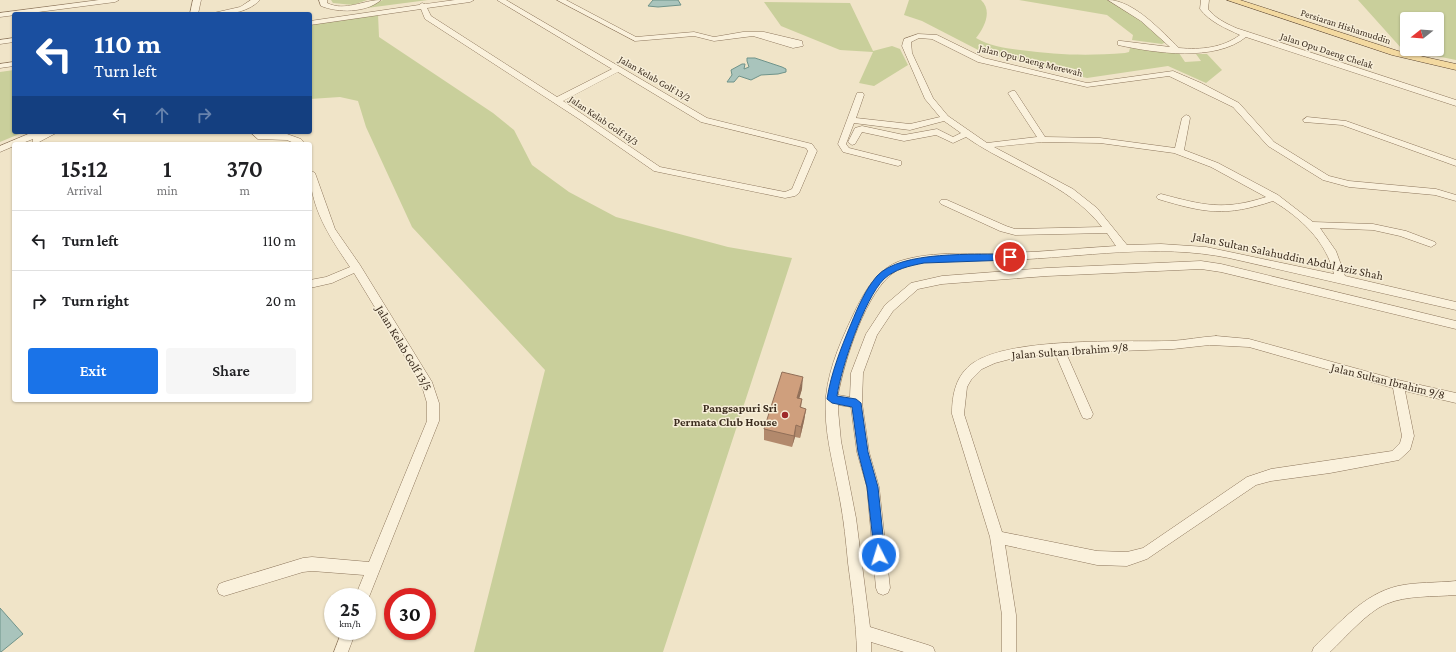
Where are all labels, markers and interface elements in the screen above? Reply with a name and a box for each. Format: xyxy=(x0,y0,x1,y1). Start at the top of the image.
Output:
street label: Persiaran Hishamuddin xyxy=(1299,7,1393,46)
north arrow xyxy=(1400,12,1444,56)
map controls xyxy=(1400,12,1444,56)
icon: left xyxy=(28,28,80,80)
text: 110 m xyxy=(94,28,161,59)
street label: Jalan Opu Daeng Chelak xyxy=(1278,30,1375,71)
street label: Jalan Opu Daeng Merewah xyxy=(977,42,1085,79)
street label: Jalan Kelab Golf 13/2 xyxy=(616,53,693,104)
text: Turn left xyxy=(94,61,157,81)
street label: Jalan Kelab Golf 13/3 xyxy=(566,93,641,148)
icon: left xyxy=(109,104,131,126)
icon: ahead xyxy=(151,104,173,126)
icon: right xyxy=(193,104,215,126)
text: 15:12 xyxy=(61,155,108,182)
text: 1 xyxy=(163,155,171,182)
text: 370 xyxy=(227,155,263,182)
text: Arrival xyxy=(67,183,102,198)
text: min xyxy=(157,183,178,198)
text: m xyxy=(240,183,250,198)
street label: Jalan Sultan Salahuddin Abdul Aziz Shah xyxy=(1190,229,1385,283)
icon: left xyxy=(28,230,50,252)
text: Turn left xyxy=(62,233,118,249)
text: 110 m xyxy=(263,233,296,249)
pin xyxy=(993,240,1027,274)
icon: arrive xyxy=(999,246,1021,268)
icon: right xyxy=(28,290,50,312)
text: Turn right xyxy=(62,293,129,309)
text: 20 m xyxy=(266,293,296,309)
street label: Jalan Kelab Golf 13/5 xyxy=(372,302,435,393)
street label: Jalan Sultan Ibrahim 9/8 xyxy=(1010,340,1129,362)
button: Exit xyxy=(28,348,158,394)
button: Share xyxy=(166,348,296,394)
street label: Jalan Sultan Ibrahim 9/8 xyxy=(1329,360,1446,402)
place label: Pangsapuri Sri Permata Club House xyxy=(674,401,778,429)
marker: Pangsapuri Sri Permata Club House xyxy=(780,410,790,420)
position arrow xyxy=(858,534,900,576)
speed limit sign: 30 xyxy=(384,588,436,640)
text: 25 xyxy=(340,598,360,620)
text: km/h xyxy=(339,618,361,629)

